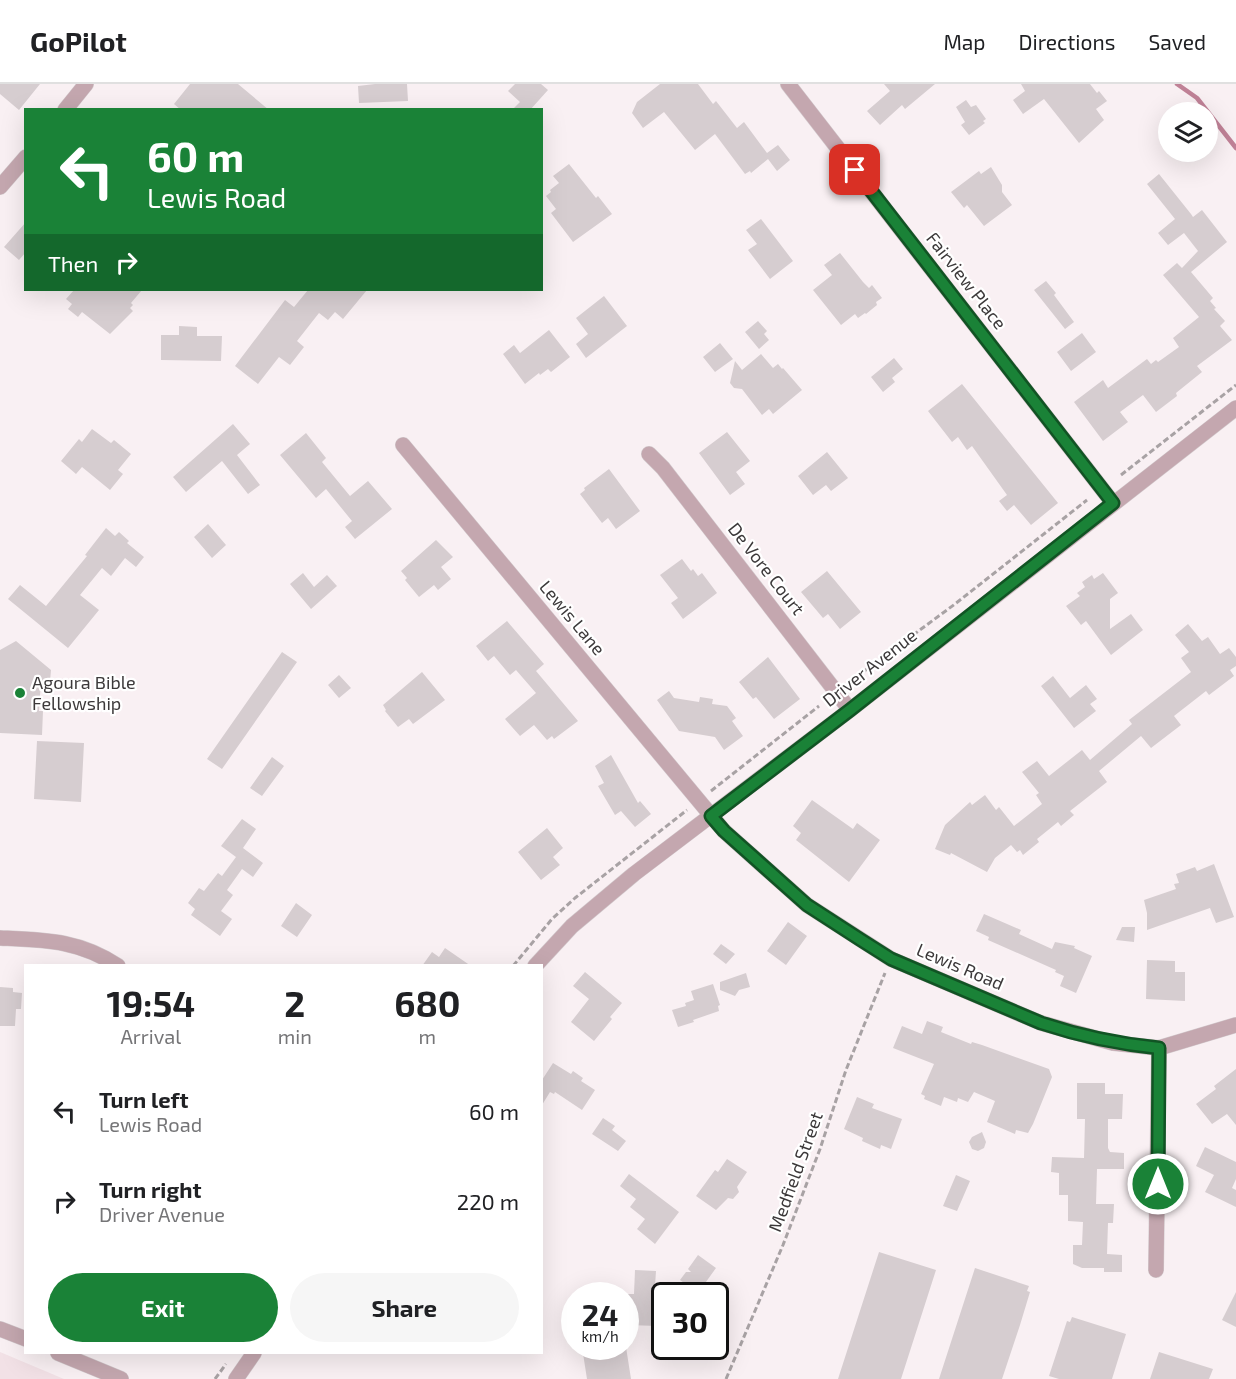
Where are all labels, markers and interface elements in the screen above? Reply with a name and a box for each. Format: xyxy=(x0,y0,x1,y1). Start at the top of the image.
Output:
text: GoPilot xyxy=(30,24,127,58)
text: Map xyxy=(943,29,986,54)
text: Directions xyxy=(1019,29,1115,54)
text: Saved xyxy=(1148,29,1206,54)
map controls xyxy=(1158,102,1218,162)
button: layers xyxy=(1158,102,1218,162)
text: 60 m xyxy=(147,130,244,180)
icon: left xyxy=(48,132,126,210)
pin xyxy=(829,144,880,195)
icon: arrive xyxy=(838,153,871,186)
text: Lewis Road xyxy=(147,181,286,213)
street label: Fairview Place xyxy=(922,227,1012,333)
icon: right xyxy=(110,246,143,279)
text: Then xyxy=(48,250,98,276)
street label: De Vore Court xyxy=(724,518,810,619)
street label: Lewis Lane xyxy=(535,576,610,659)
street label: Driver Avenue xyxy=(818,624,921,711)
place label: Agoura Bible Fellowship xyxy=(32,671,136,714)
marker: Agoura Bible Fellowship xyxy=(13,686,27,700)
street label: Lewis Road xyxy=(913,938,1007,994)
text: 19:54 xyxy=(106,981,195,1024)
text: 2 xyxy=(284,981,305,1024)
text: 680 xyxy=(394,981,461,1024)
text: Arrival xyxy=(120,1024,181,1048)
text: min xyxy=(278,1024,312,1048)
text: m xyxy=(419,1024,436,1048)
text: Turn left xyxy=(99,1086,188,1112)
icon: left xyxy=(48,1095,81,1128)
text: 60 m xyxy=(469,1098,519,1124)
street label: Medfield Street xyxy=(763,1109,827,1235)
text: Lewis Road xyxy=(99,1112,202,1136)
position arrow xyxy=(1126,1152,1190,1216)
text: Turn right xyxy=(99,1176,201,1202)
icon: right xyxy=(48,1185,81,1218)
text: 220 m xyxy=(457,1188,519,1214)
text: Driver Avenue xyxy=(99,1202,225,1226)
button: Exit xyxy=(48,1273,278,1342)
button: Share xyxy=(290,1273,519,1342)
speed limit sign: 30 xyxy=(651,1282,729,1360)
text: 24 xyxy=(582,1296,618,1332)
text: km/h xyxy=(581,1327,619,1345)

